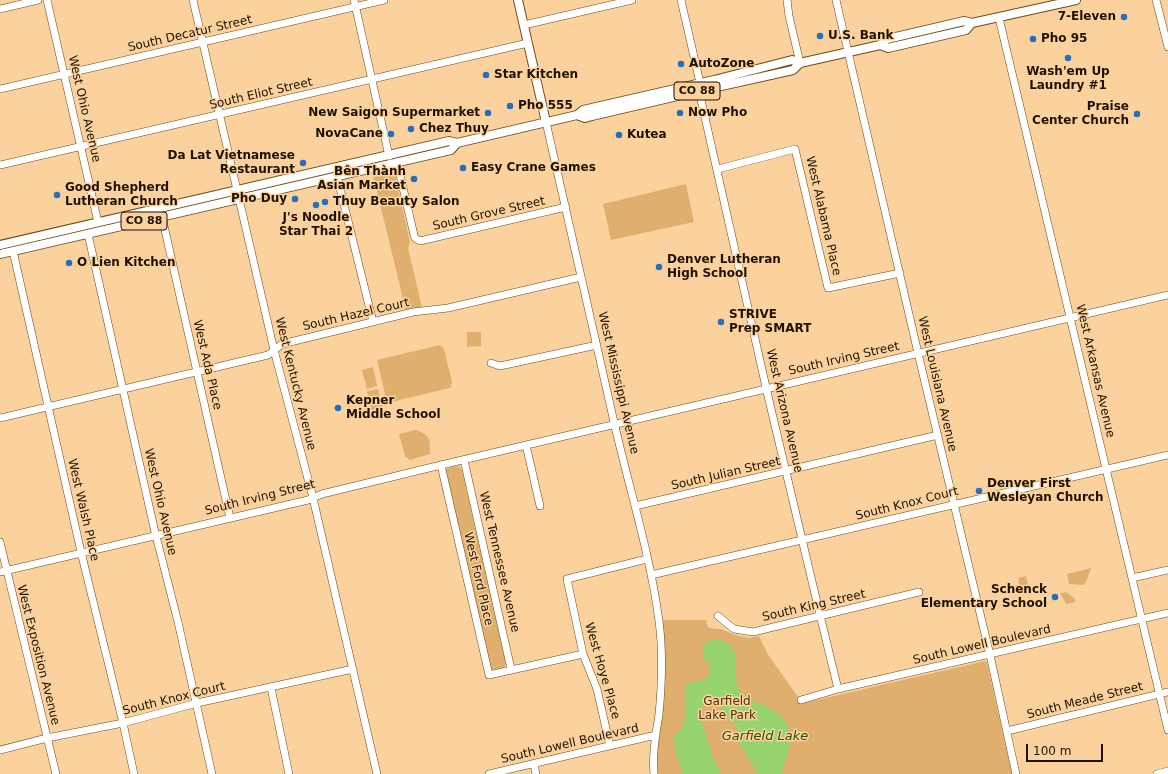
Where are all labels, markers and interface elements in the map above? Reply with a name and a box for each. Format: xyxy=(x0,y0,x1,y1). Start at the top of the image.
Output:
place label: 7-Eleven xyxy=(1058,10,1116,24)
marker: 7-Eleven xyxy=(1119,12,1129,22)
street label: South Decatur Street xyxy=(127,13,253,55)
place label: U.S. Bank xyxy=(828,29,893,43)
marker: U.S. Bank xyxy=(815,31,825,41)
place label: Pho 95 xyxy=(1041,32,1087,46)
marker: Pho 95 xyxy=(1028,34,1038,44)
marker: Wash'em Up Laundry #1 xyxy=(1063,53,1073,63)
street label: West Ohio Avenue xyxy=(65,54,103,164)
place label: AutoZone xyxy=(689,57,754,71)
marker: AutoZone xyxy=(676,59,686,69)
place label: Wash'em Up Laundry #1 xyxy=(1026,65,1110,93)
place label: Star Kitchen xyxy=(494,68,578,82)
marker: Star Kitchen xyxy=(481,70,491,80)
street label: South Eliot Street xyxy=(208,75,314,113)
road number: CO 88 xyxy=(674,82,720,100)
place label: Pho 555 xyxy=(518,99,573,113)
place label: Praise Center Church xyxy=(1032,100,1129,128)
marker: Pho 555 xyxy=(505,101,515,111)
place label: New Saigon Supermarket xyxy=(308,106,480,120)
place label: Now Pho xyxy=(688,106,747,120)
marker: New Saigon Supermarket xyxy=(483,108,493,118)
marker: Now Pho xyxy=(675,108,685,118)
marker: Praise Center Church xyxy=(1132,109,1142,119)
place label: Chez Thuy xyxy=(419,122,489,136)
marker: Chez Thuy xyxy=(406,124,416,134)
place label: NovaCane xyxy=(315,127,383,141)
place label: Kutea xyxy=(627,128,667,142)
marker: NovaCane xyxy=(386,129,396,139)
marker: Kutea xyxy=(614,130,624,140)
place label: Da Lat Vietnamese Restaurant xyxy=(167,149,295,177)
street label: West Alabama Place xyxy=(802,155,844,277)
marker: Da Lat Vietnamese Restaurant xyxy=(298,158,308,168)
place label: Easy Crane Games xyxy=(471,161,596,175)
marker: Easy Crane Games xyxy=(458,163,468,173)
place label: Bên Thành Asian Market xyxy=(317,165,406,193)
marker: Bên Thành Asian Market xyxy=(409,174,419,184)
place label: Good Shepherd Lutheran Church xyxy=(65,181,178,209)
marker: Good Shepherd Lutheran Church xyxy=(52,190,62,200)
place label: Pho Duy xyxy=(231,192,287,206)
marker: Pho Duy xyxy=(290,194,300,204)
street label: South Grove Street xyxy=(431,194,547,234)
place label: Thuy Beauty Salon xyxy=(333,195,460,209)
marker: Thuy Beauty Salon xyxy=(320,197,330,207)
marker: J's Noodle Star Thai 2 xyxy=(311,200,321,210)
place label: J's Noodle Star Thai 2 xyxy=(279,211,353,239)
road number: CO 88 xyxy=(121,212,167,230)
place label: Denver Lutheran High School xyxy=(667,253,781,281)
place label: O Lien Kitchen xyxy=(77,256,175,270)
marker: O Lien Kitchen xyxy=(64,258,74,268)
marker: Denver Lutheran High School xyxy=(654,262,664,272)
street label: South Hazel Court xyxy=(301,296,411,334)
street label: West Arkansas Avenue xyxy=(1073,303,1117,439)
place label: STRIVE Prep SMART xyxy=(729,308,811,336)
street label: West Mississippi Avenue xyxy=(595,310,641,456)
street label: West Louisiana Avenue xyxy=(914,315,960,453)
street label: West Kentucky Avenue xyxy=(272,316,318,452)
marker: STRIVE Prep SMART xyxy=(716,317,726,327)
street label: West Ada Place xyxy=(190,319,224,411)
street label: South Irving Street xyxy=(787,339,901,379)
street label: West Arizona Avenue xyxy=(763,348,805,474)
place label: Kepner Middle School xyxy=(346,394,441,422)
marker: Kepner Middle School xyxy=(333,403,343,413)
street label: West Ohio Avenue xyxy=(141,447,179,557)
street label: South Julian Street xyxy=(670,454,782,494)
street label: West Walsh Place xyxy=(64,457,102,563)
street label: South Irving Street xyxy=(203,477,317,519)
place label: Denver First Wesleyan Church xyxy=(987,477,1103,505)
street label: South Knox Court xyxy=(854,484,960,524)
marker: Denver First Wesleyan Church xyxy=(974,486,984,496)
street label: West Tennessee Avenue xyxy=(476,490,522,634)
street label: West Ford Place xyxy=(460,531,496,627)
street label: West Exposition Avenue xyxy=(14,583,62,727)
place label: Schenck Elementary School xyxy=(921,583,1047,611)
street label: South King Street xyxy=(761,587,867,625)
marker: Schenck Elementary School xyxy=(1050,592,1060,602)
street label: West Hoye Place xyxy=(581,621,623,721)
street label: South Lowell Boulevard xyxy=(912,622,1052,668)
street label: South Knox Court xyxy=(121,679,227,719)
street label: South Meade Street xyxy=(1025,680,1145,722)
park label: Garfield Lake Park xyxy=(698,695,756,723)
street label: South Lowell Boulevard xyxy=(500,721,640,767)
water label: Garfield Lake xyxy=(722,729,808,745)
scale bar xyxy=(1028,736,1105,762)
text: 100 m xyxy=(1033,744,1071,758)

